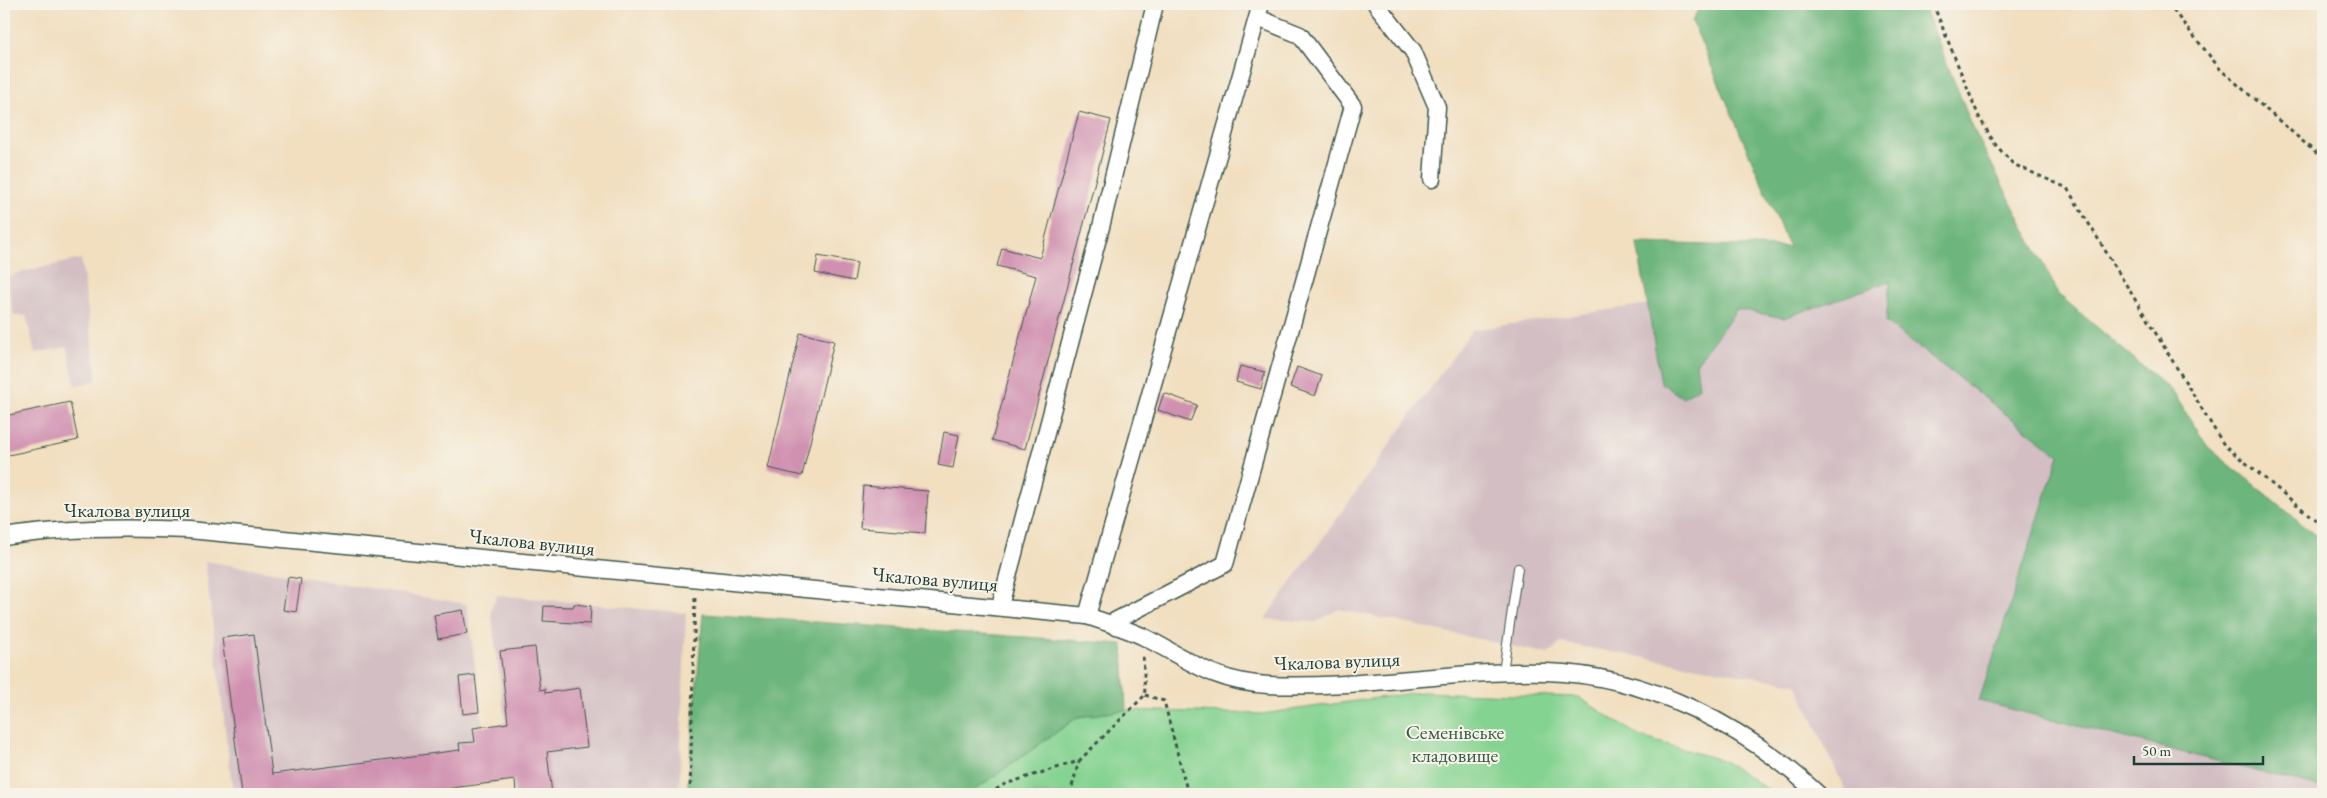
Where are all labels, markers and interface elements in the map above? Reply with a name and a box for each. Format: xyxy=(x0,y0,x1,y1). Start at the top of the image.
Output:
street label: Чкалова вулиця xyxy=(64,497,190,523)
street label: Чкалова вулиця xyxy=(468,522,596,562)
street label: Чкалова вулиця xyxy=(871,561,999,597)
street label: Чкалова вулиця xyxy=(1273,646,1401,676)
park label: Семенівське кладовище xyxy=(1406,719,1505,768)
scale bar xyxy=(2134,733,2263,765)
text: 50 m xyxy=(2142,741,2171,760)

